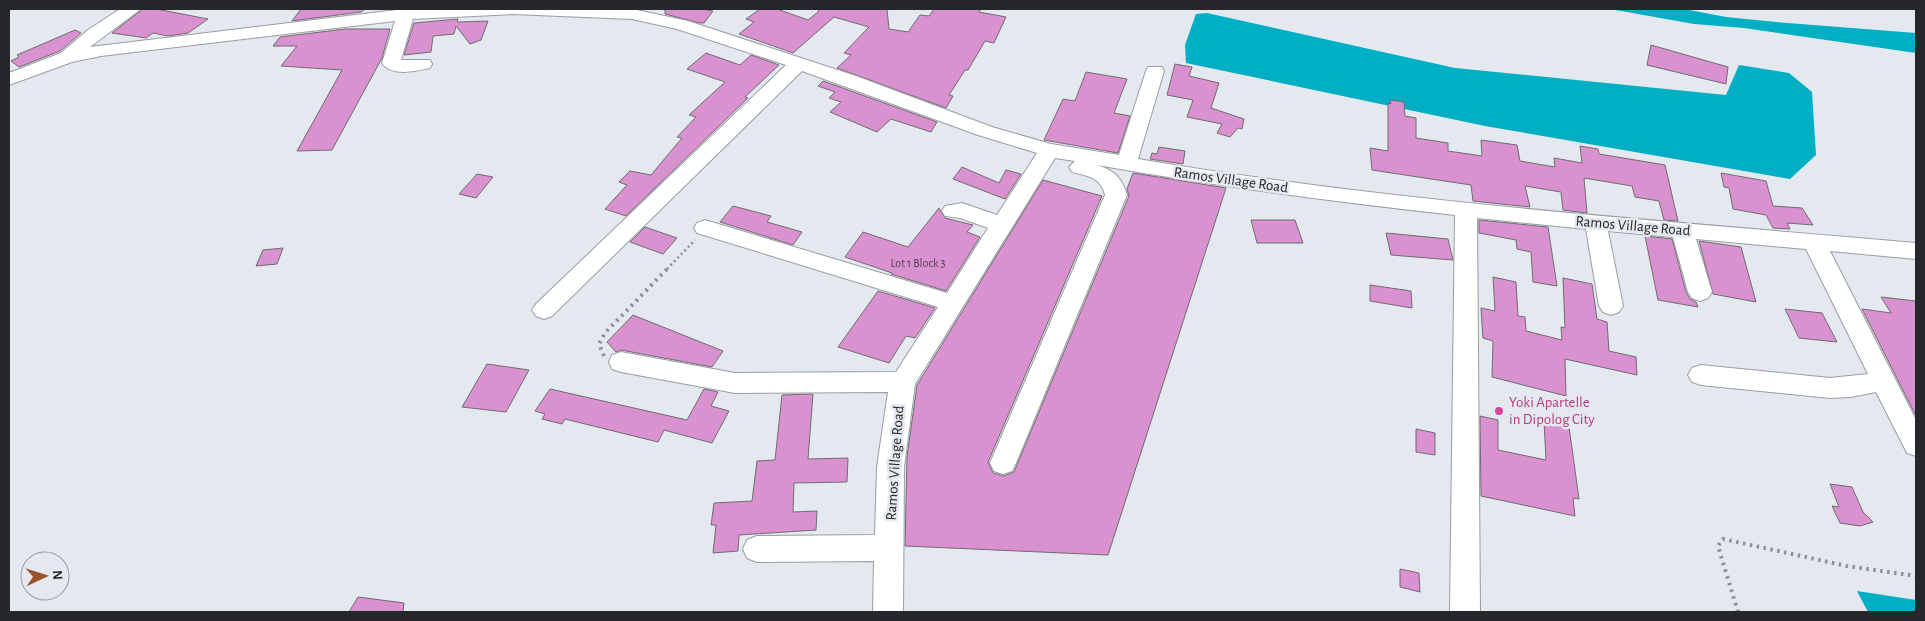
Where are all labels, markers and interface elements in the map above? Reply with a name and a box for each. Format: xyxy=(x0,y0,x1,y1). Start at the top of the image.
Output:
street label: Ramos Village Road xyxy=(1173,165,1289,195)
street label: Ramos Village Road xyxy=(1575,214,1691,239)
house number: Lot 1 Block 3 xyxy=(891,257,946,269)
place label: Yoki Apartelle in Dipolog City xyxy=(1509,395,1595,427)
street label: Ramos Village Road xyxy=(884,405,907,521)
marker: Yoki Apartelle in Dipolog City xyxy=(1493,405,1505,417)
north arrow xyxy=(20,551,70,601)
text: N xyxy=(50,570,64,581)

